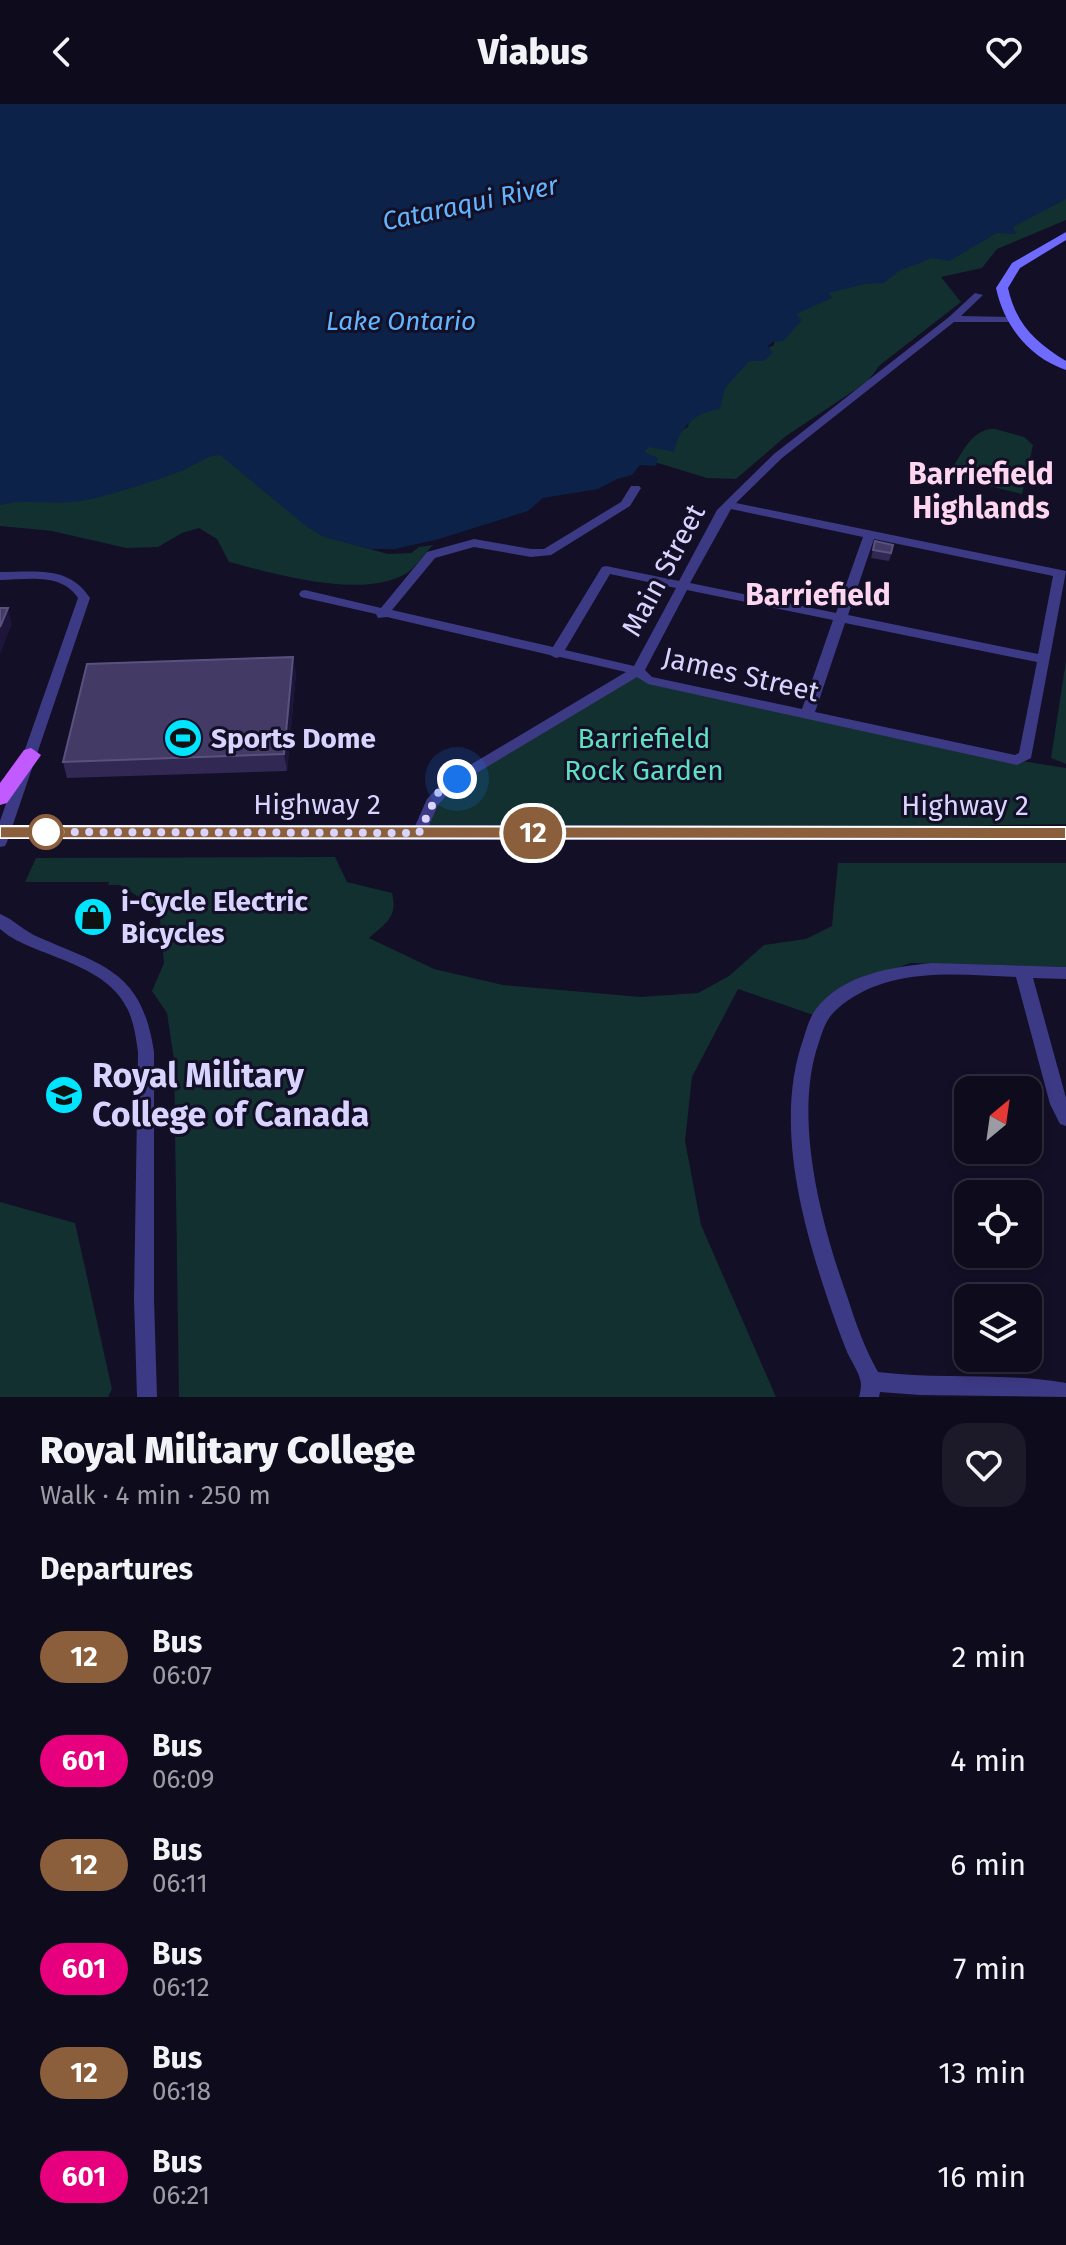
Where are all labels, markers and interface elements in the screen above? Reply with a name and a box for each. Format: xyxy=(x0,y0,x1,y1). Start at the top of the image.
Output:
icon: back xyxy=(40,30,84,74)
text: Viabus xyxy=(478,30,588,74)
icon: heart xyxy=(982,30,1026,74)
water label: Cataraqui River xyxy=(379,170,562,237)
water label: Lake Ontario xyxy=(326,306,476,337)
district label: Barriefield Highlands xyxy=(908,456,1054,526)
street label: Main Street xyxy=(615,498,712,642)
district label: Barriefield xyxy=(745,577,891,613)
street label: James Street xyxy=(659,640,823,709)
sports icon: Sports Dome xyxy=(162,717,204,759)
place label: Sports Dome xyxy=(211,722,376,755)
park label: Barriefield Rock Garden xyxy=(564,722,724,787)
your location xyxy=(437,759,477,799)
street label: Highway 2 xyxy=(253,788,381,821)
street label: Highway 2 xyxy=(901,789,1029,822)
line badge: 12 xyxy=(497,807,569,859)
unlabelled marker xyxy=(29,815,63,849)
text: 12 xyxy=(519,816,547,849)
place label: i-Cycle Electric Bicycles xyxy=(121,885,308,950)
shop icon: i-Cycle Electric Bicycles xyxy=(72,896,114,938)
place label: Royal Military College of Canada xyxy=(92,1055,369,1135)
school or university icon: Royal Military College of Canada xyxy=(43,1074,85,1116)
north arrow xyxy=(954,1076,1042,1164)
map controls xyxy=(954,1076,1042,1372)
button: locate xyxy=(954,1180,1042,1268)
button: layers xyxy=(954,1284,1042,1372)
button: heart xyxy=(942,1423,1026,1507)
text: Royal Military College xyxy=(40,1427,415,1473)
text: Walk · 4 min · 250 m xyxy=(40,1480,271,1511)
text: Departures xyxy=(40,1551,193,1587)
text: Bus xyxy=(152,1624,202,1660)
text: 2 min xyxy=(951,1639,1026,1675)
text: 12 xyxy=(70,1640,98,1673)
text: 06:07 xyxy=(152,1660,212,1691)
text: Bus xyxy=(152,1728,202,1764)
text: 4 min xyxy=(950,1743,1026,1779)
text: 601 xyxy=(62,1744,106,1777)
text: 06:09 xyxy=(152,1764,215,1795)
text: Bus xyxy=(152,1832,202,1868)
text: 6 min xyxy=(950,1847,1026,1883)
text: 12 xyxy=(70,1848,98,1881)
text: 06:11 xyxy=(152,1868,208,1899)
text: Bus xyxy=(152,1936,202,1972)
text: 7 min xyxy=(953,1951,1026,1987)
text: 601 xyxy=(62,1952,106,1985)
text: 06:12 xyxy=(152,1972,210,2003)
text: Bus xyxy=(152,2040,202,2076)
text: 13 min xyxy=(938,2055,1026,2091)
text: 12 xyxy=(70,2056,98,2089)
text: 06:18 xyxy=(152,2076,211,2107)
text: Bus xyxy=(152,2144,202,2180)
text: 16 min xyxy=(937,2159,1026,2195)
text: 601 xyxy=(62,2160,106,2193)
text: 06:21 xyxy=(152,2180,210,2211)

